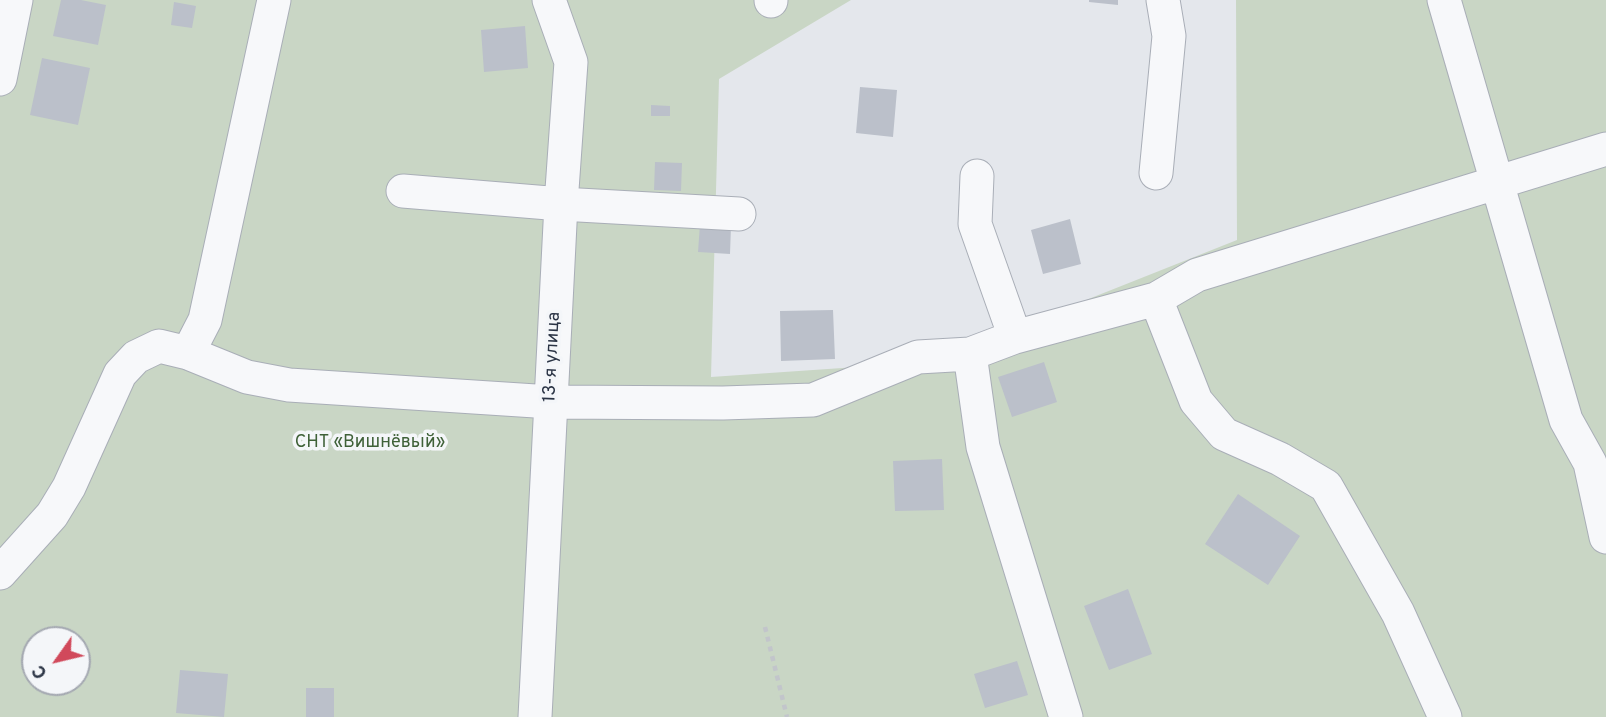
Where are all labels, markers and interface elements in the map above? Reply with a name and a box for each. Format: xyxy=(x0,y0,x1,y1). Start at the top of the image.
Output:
street label: 13-я улица xyxy=(540,311,566,403)
park label: СНТ «Вишнёвый» xyxy=(295,432,445,454)
north arrow xyxy=(21,626,91,696)
text: С xyxy=(27,660,54,683)

